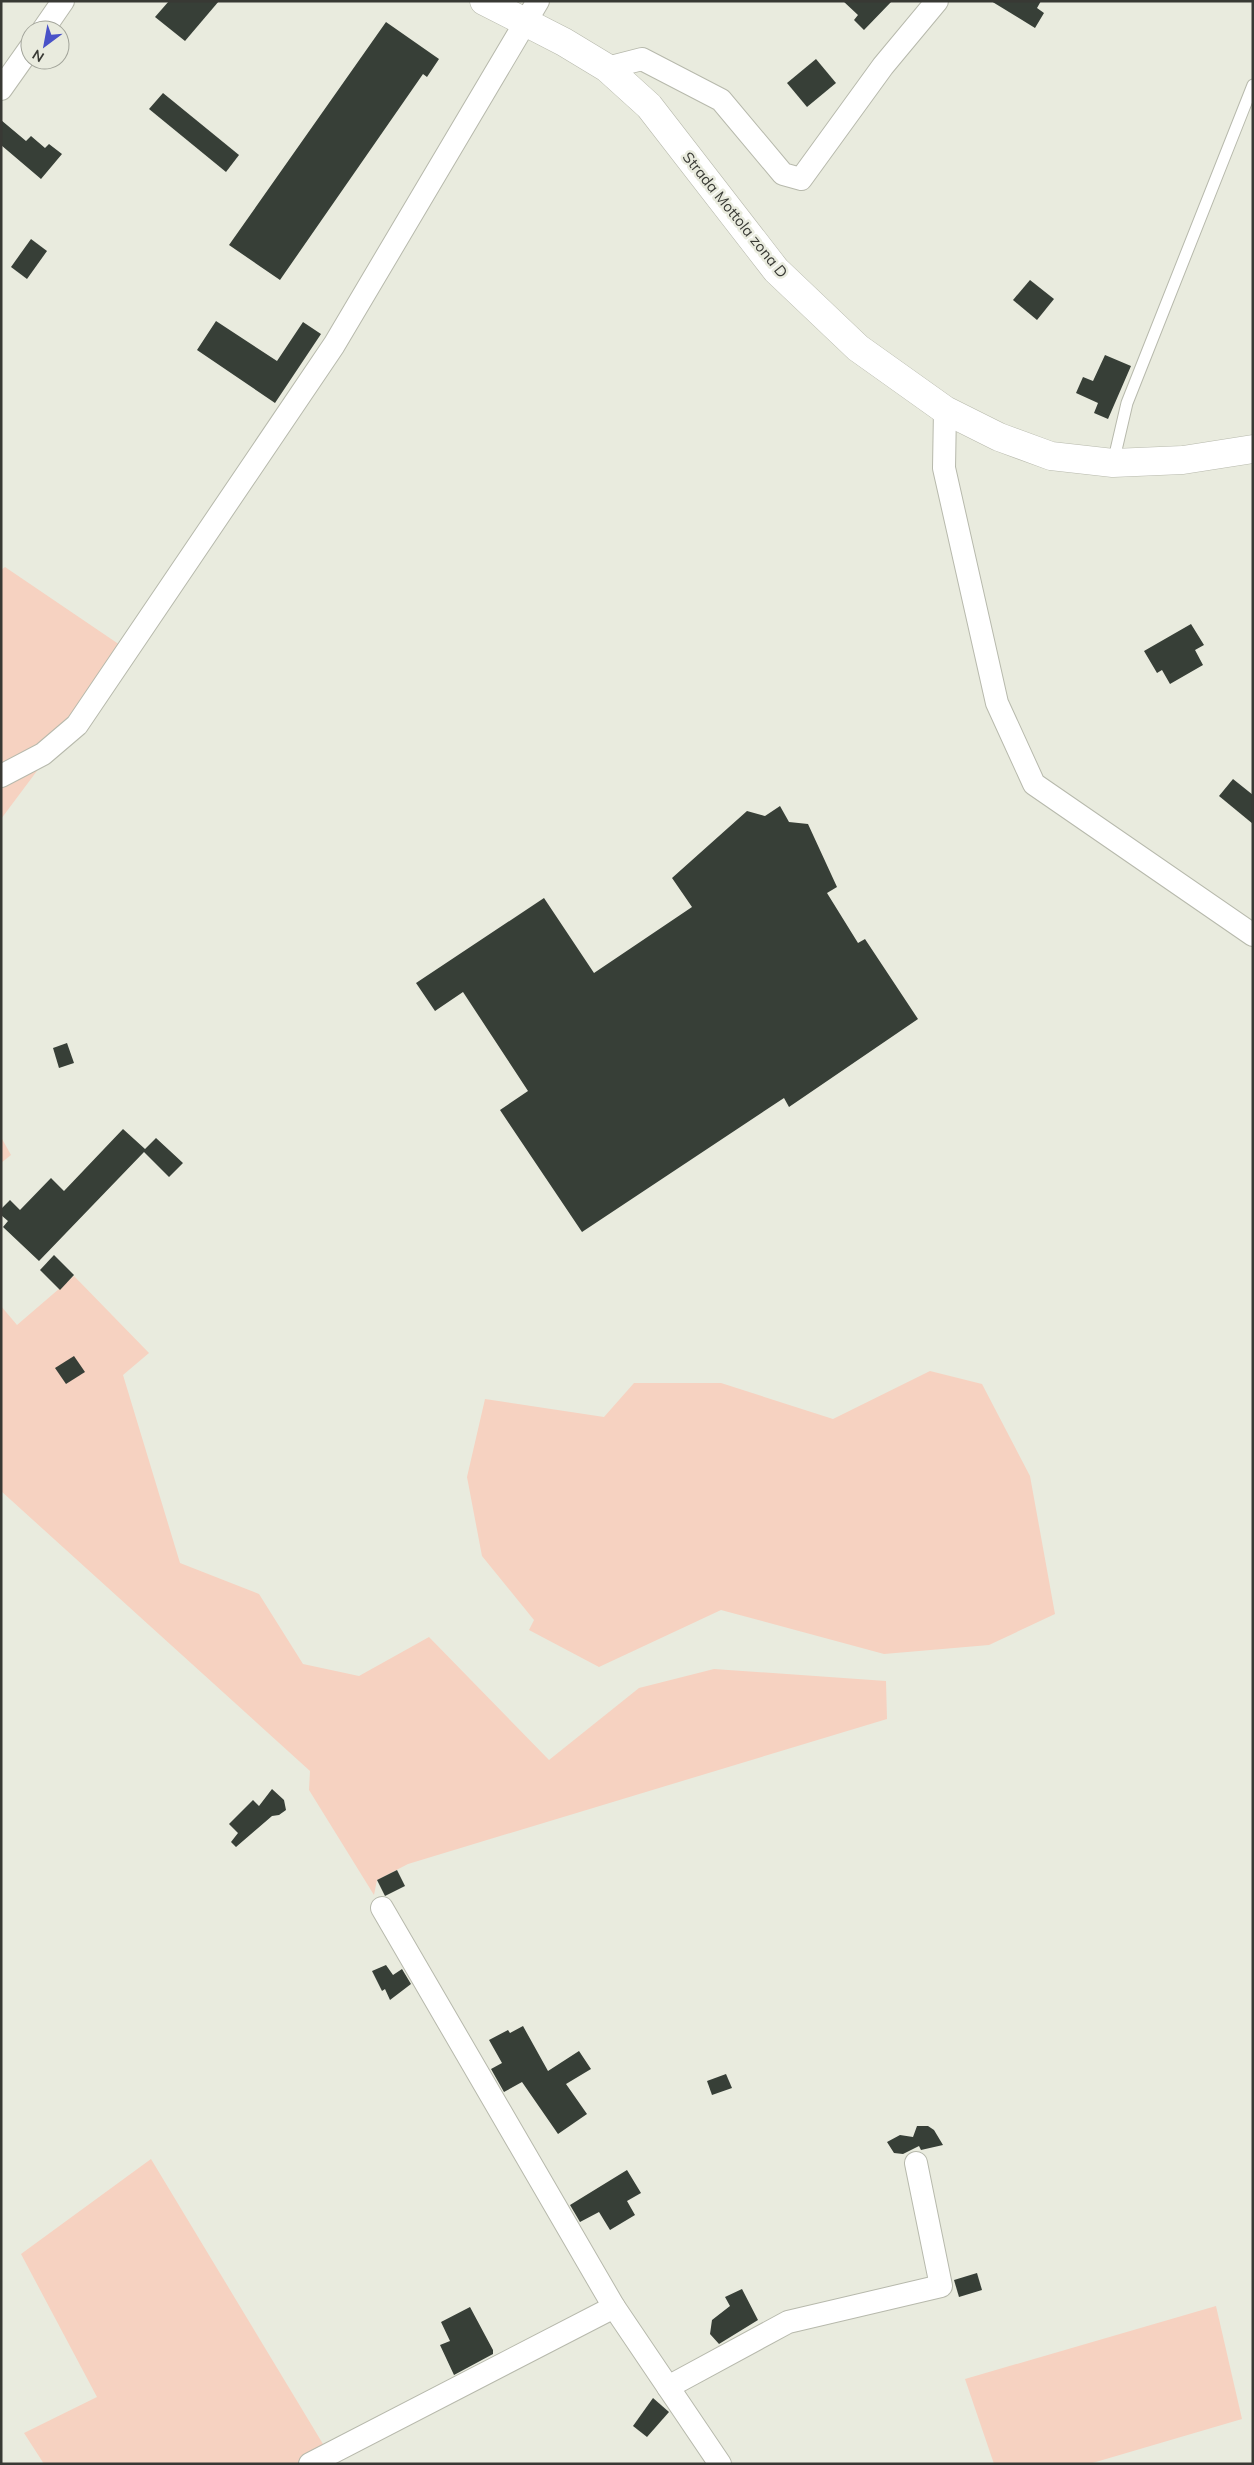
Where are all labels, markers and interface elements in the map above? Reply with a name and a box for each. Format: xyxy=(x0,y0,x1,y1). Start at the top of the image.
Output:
north arrow xyxy=(20,20,70,70)
text: N xyxy=(29,46,47,66)
street label: Strada Mottola zona D xyxy=(679,148,792,282)

